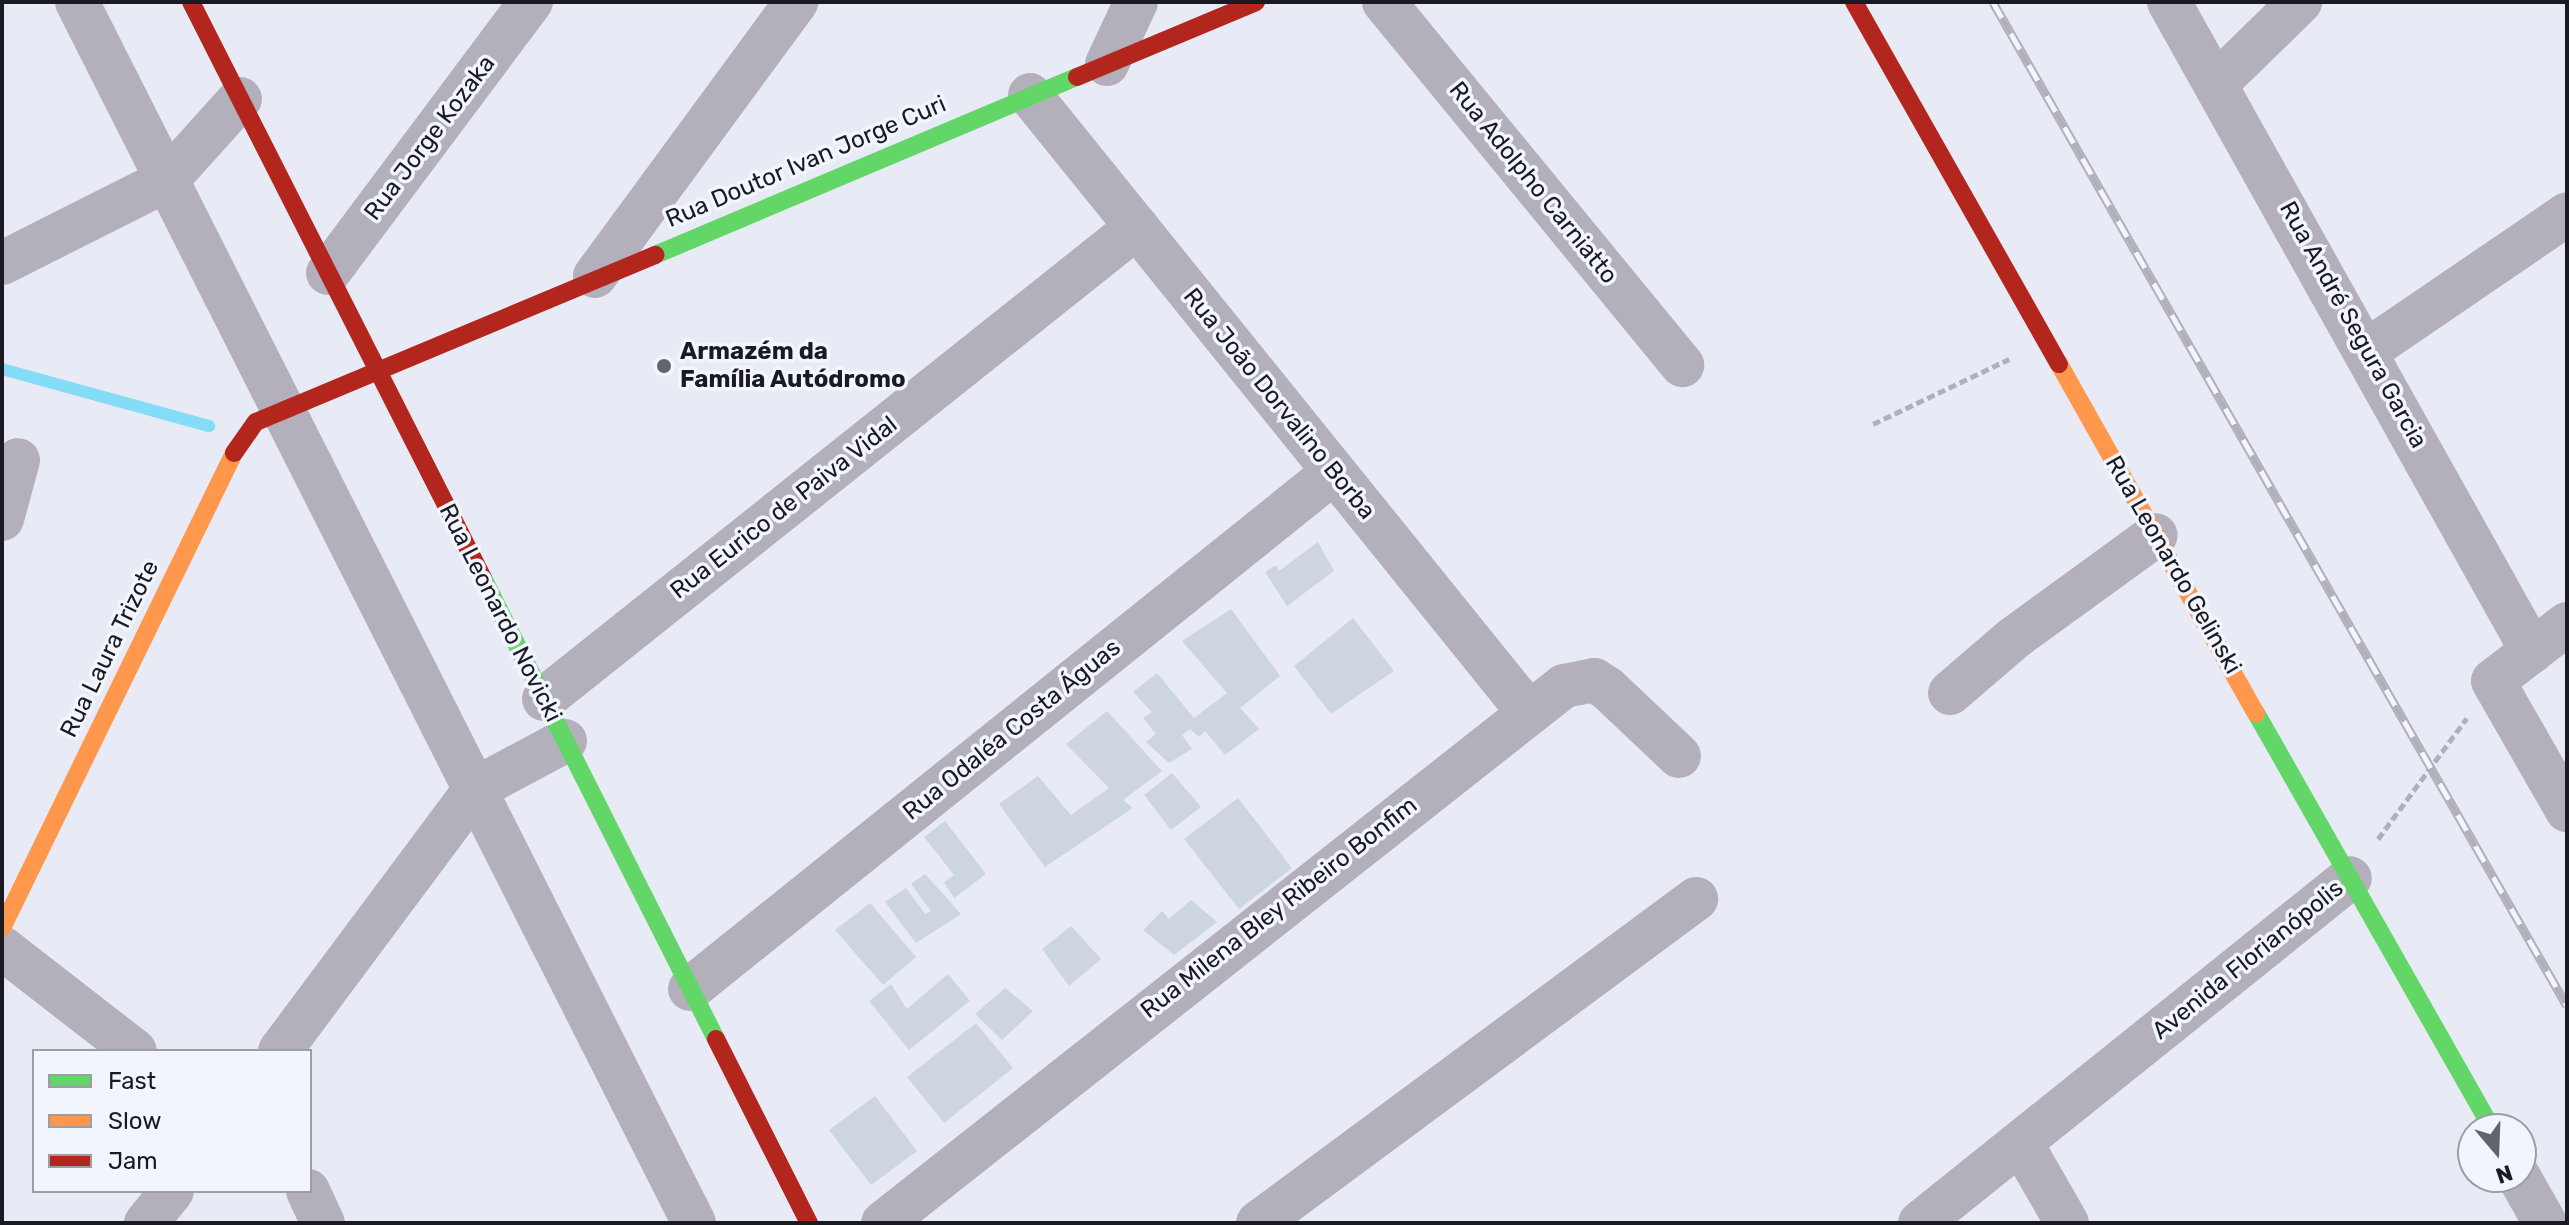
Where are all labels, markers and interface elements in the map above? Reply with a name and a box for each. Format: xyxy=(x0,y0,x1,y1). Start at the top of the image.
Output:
street label: Rua Jorge Kozaka xyxy=(359,50,501,226)
street label: Rua Adolpho Carniatto xyxy=(1442,76,1624,290)
street label: Rua Doutor Ivan Jorge Curi xyxy=(661,90,951,234)
street label: Rua André Segura Garcia xyxy=(2273,196,2433,454)
street label: Rua João Dorvalino Borba xyxy=(1177,283,1381,525)
place label: Armazém da Família Autódromo xyxy=(680,338,906,394)
marker: Armazém da Família Autódromo xyxy=(655,357,673,375)
street label: Rua Eurico de Paiva Vidal xyxy=(665,410,903,606)
street label: Rua Leonardo Gelinski xyxy=(2099,451,2247,679)
street label: Rua Leonardo Novicki xyxy=(432,499,568,727)
street label: Rua Laura Trizote xyxy=(55,556,165,742)
street label: Rua Odaléa Costa Águas xyxy=(897,633,1127,827)
street label: Rua Milena Bley Ribeiro Bonfim xyxy=(1135,791,1423,1025)
street label: Avenida Florianópolis xyxy=(2147,874,2349,1046)
legend xyxy=(32,1049,312,1193)
text: Fast xyxy=(108,1067,156,1095)
text: Slow xyxy=(108,1107,161,1135)
north arrow xyxy=(2457,1113,2537,1193)
text: Jam xyxy=(108,1147,158,1175)
text: N xyxy=(2492,1159,2516,1190)

